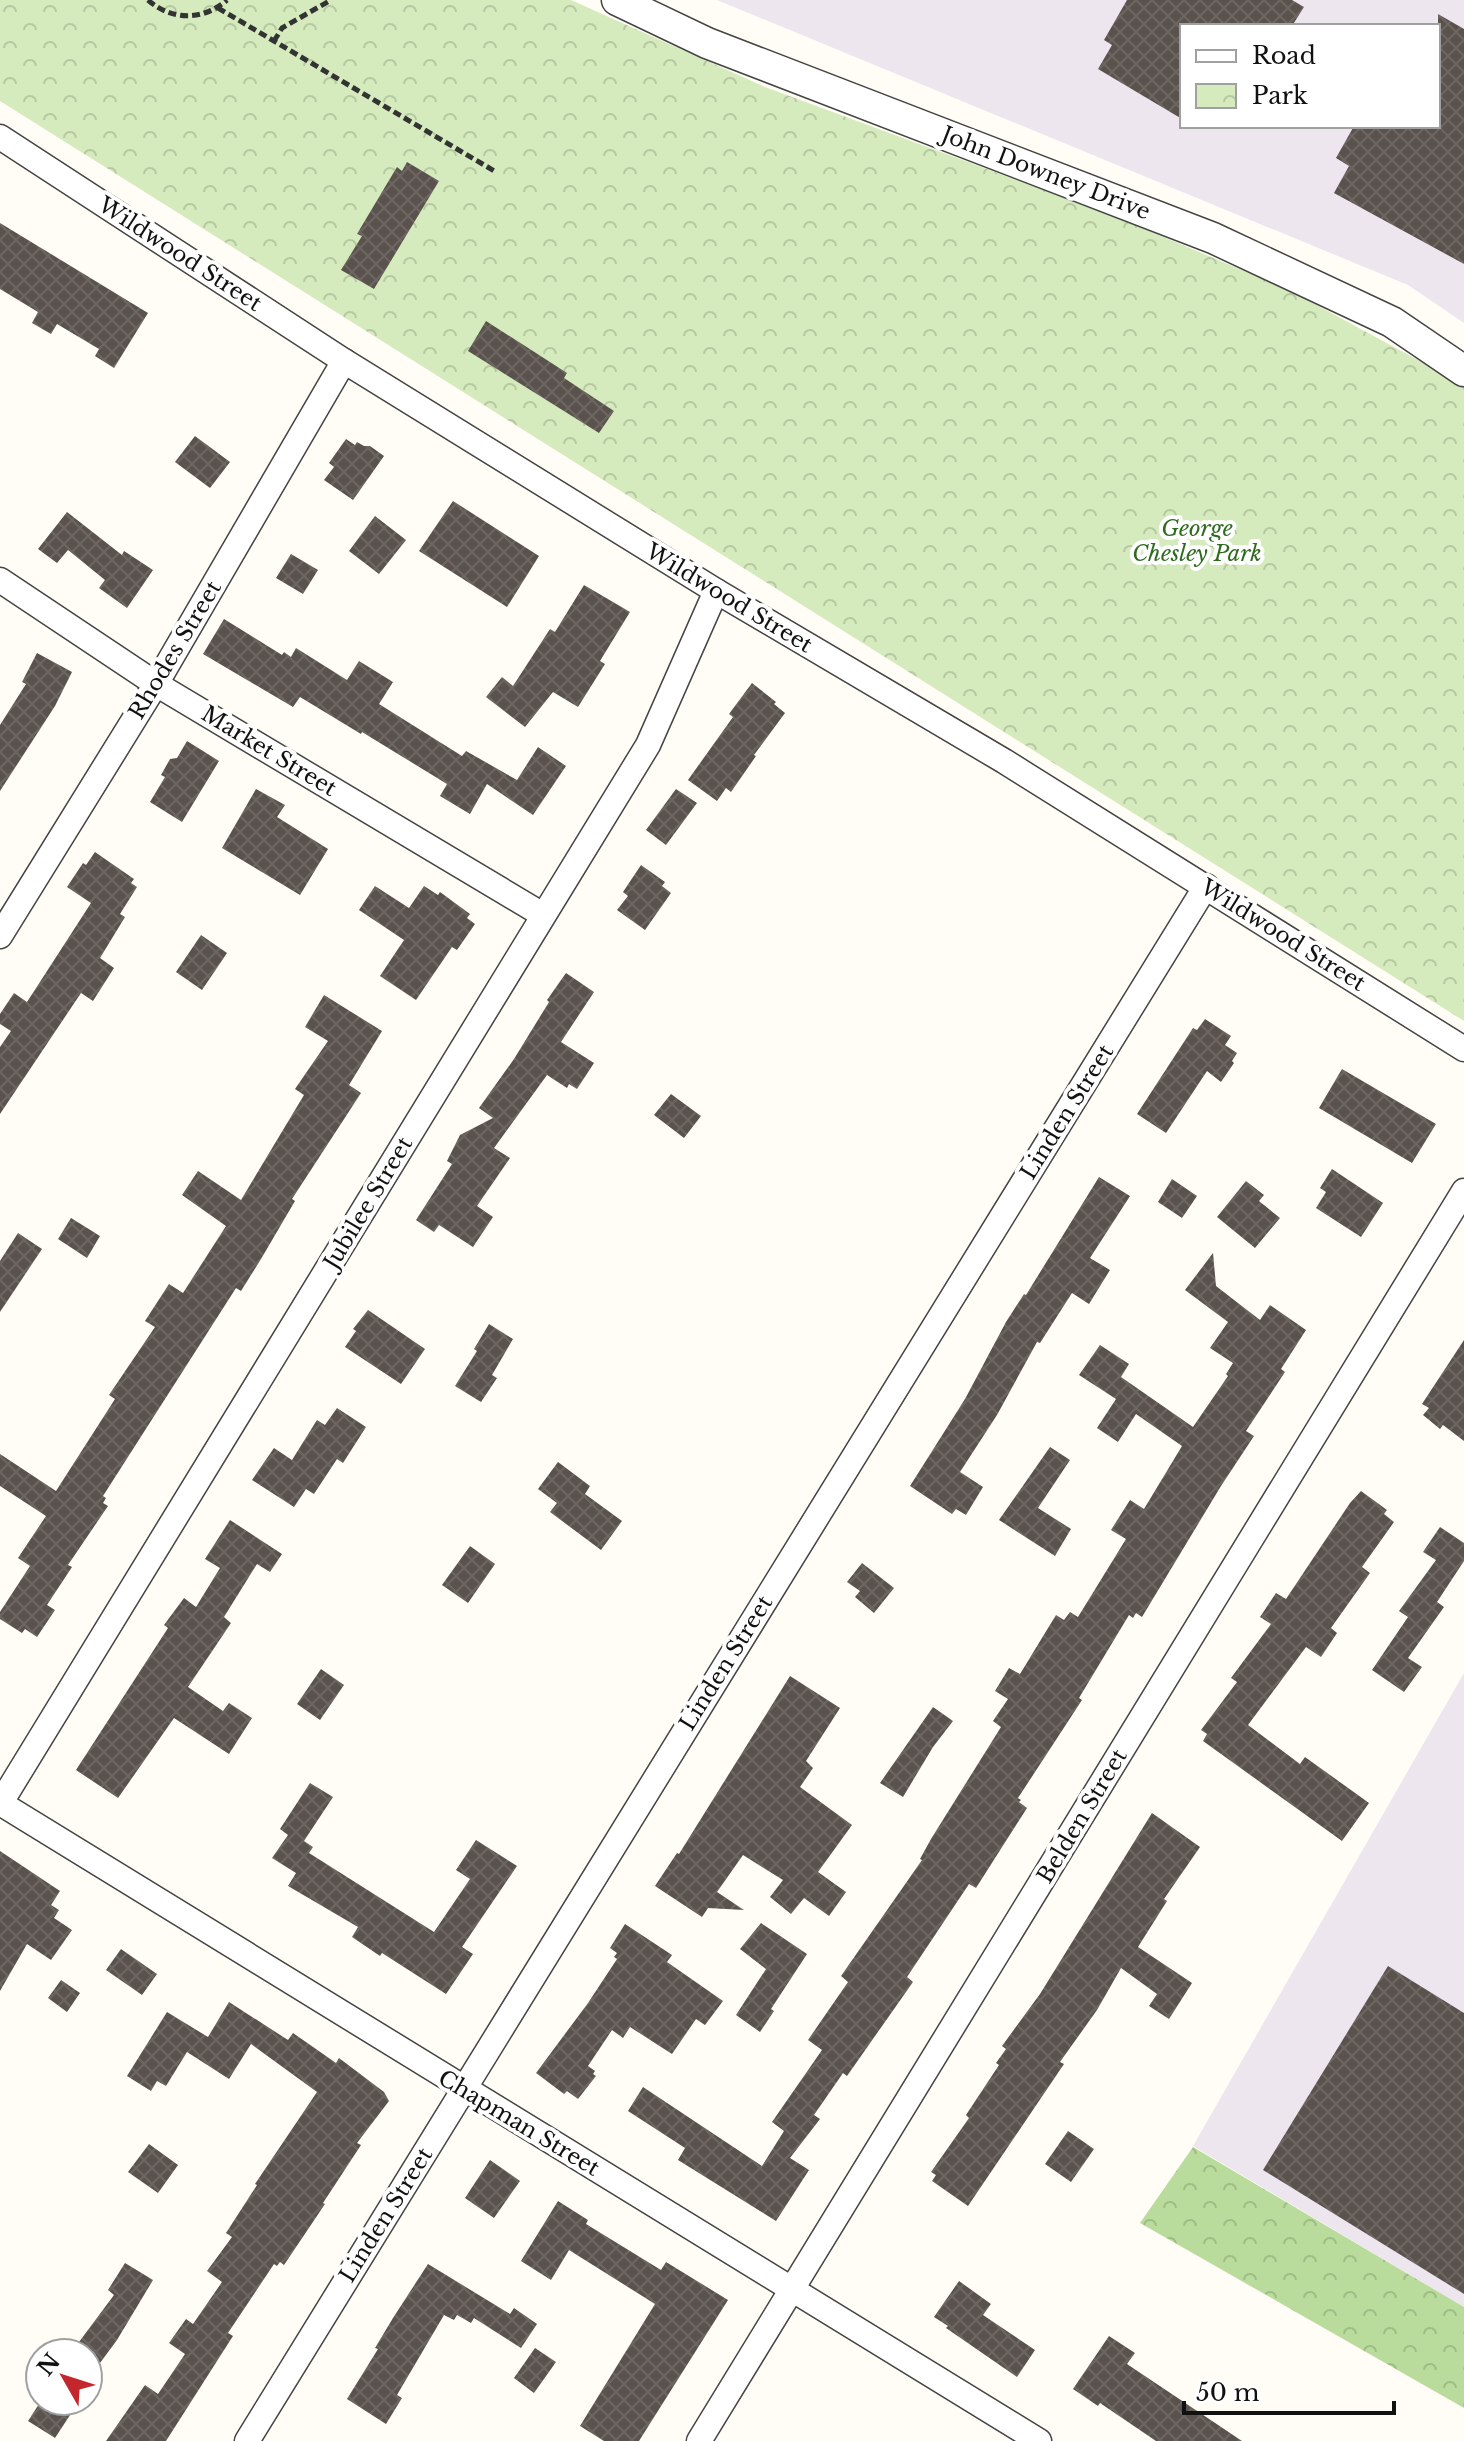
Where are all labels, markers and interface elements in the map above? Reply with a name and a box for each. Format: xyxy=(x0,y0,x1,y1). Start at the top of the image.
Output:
legend xyxy=(1180,24,1440,128)
text: Road xyxy=(1252,41,1316,70)
text: Park xyxy=(1252,81,1308,110)
street label: John Downey Drive xyxy=(935,120,1154,225)
street label: Wildwood Street xyxy=(92,191,267,317)
park label: George Chesley Park xyxy=(1132,515,1262,567)
street label: Wildwood Street xyxy=(640,537,818,659)
street label: Rhodes Street xyxy=(123,575,227,724)
street label: Market Street xyxy=(197,700,342,802)
street label: Wildwood Street xyxy=(1195,873,1371,997)
street label: Linden Street xyxy=(1015,1039,1120,1184)
street label: Jubilee Street xyxy=(316,1131,418,1277)
street label: Linden Street xyxy=(674,1590,779,1735)
street label: Belden Street xyxy=(1031,1743,1133,1888)
street label: Chapman Street xyxy=(433,2064,605,2182)
street label: Linden Street xyxy=(334,2142,439,2287)
north arrow xyxy=(24,2337,104,2417)
text: N xyxy=(32,2348,66,2381)
scale bar xyxy=(1184,2365,1394,2415)
text: 50 m xyxy=(1196,2378,1260,2407)

